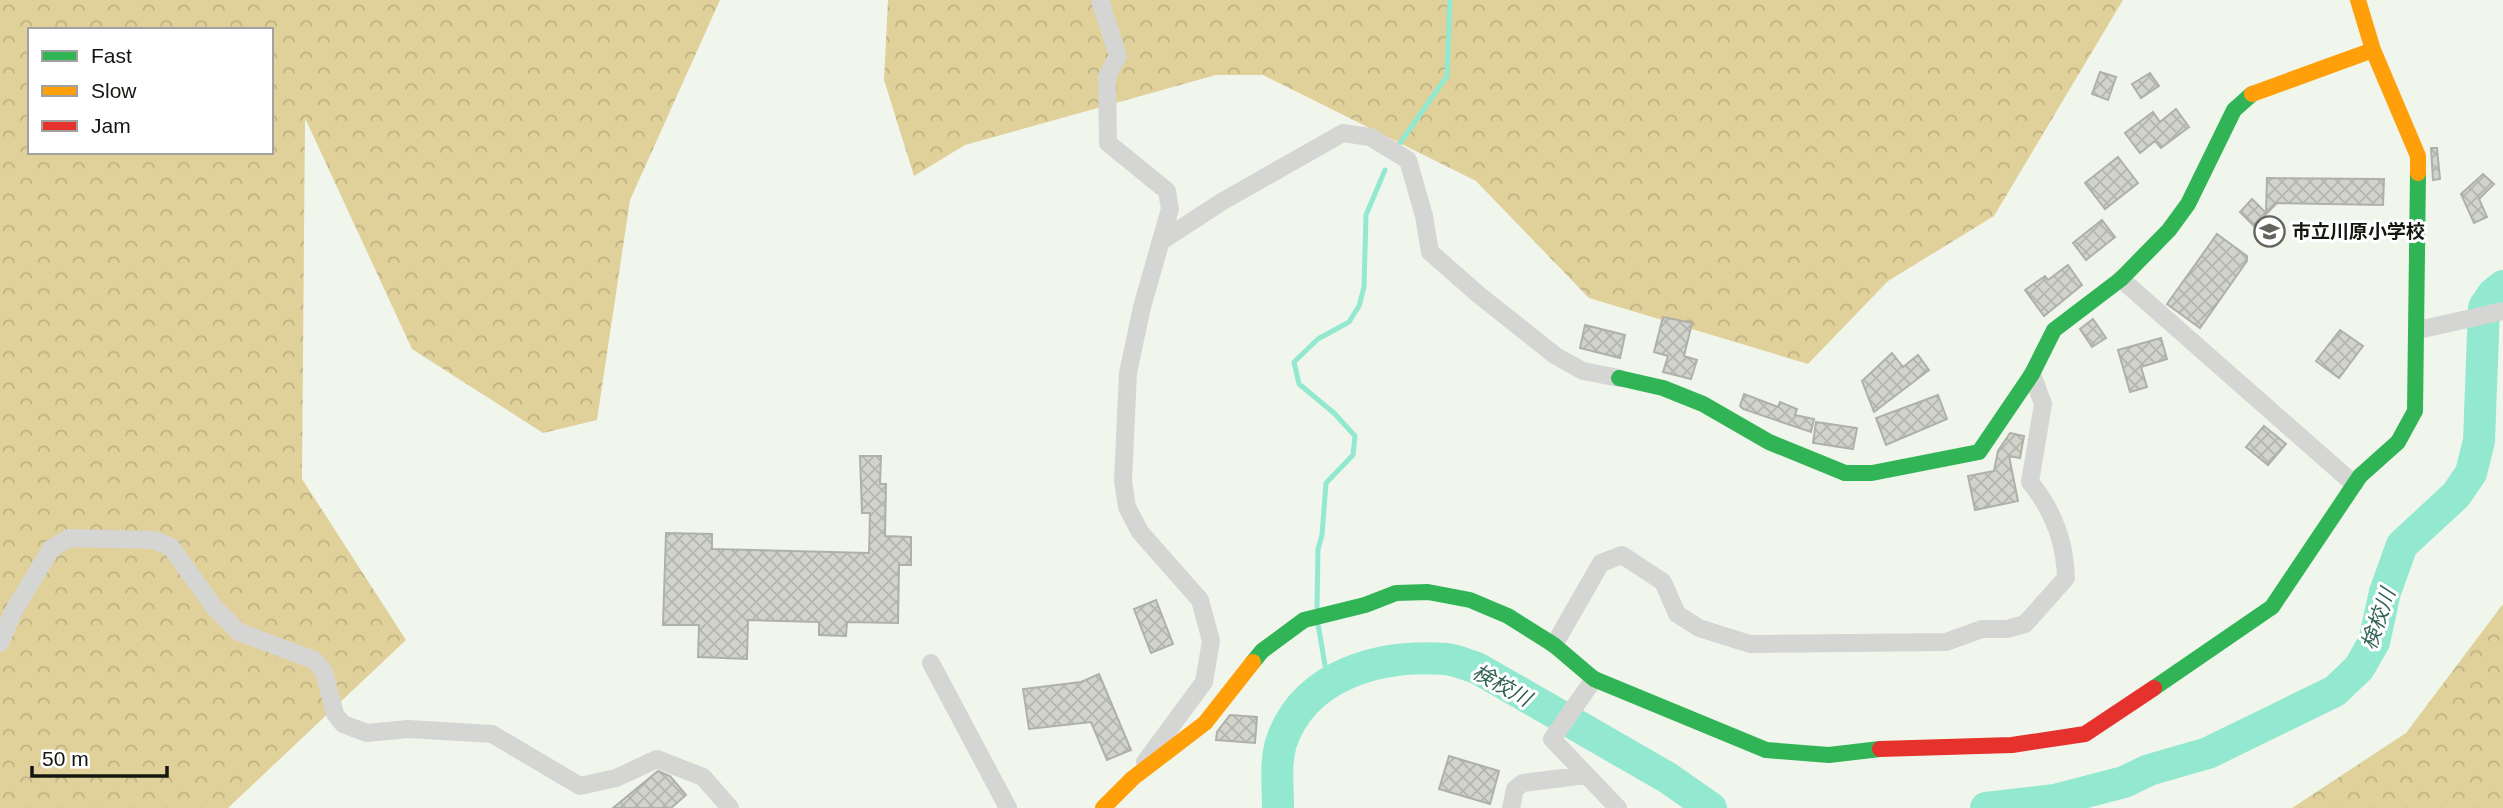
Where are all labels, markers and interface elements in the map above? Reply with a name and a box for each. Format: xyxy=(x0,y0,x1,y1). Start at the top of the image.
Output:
legend xyxy=(28,28,273,154)
text: Fast xyxy=(91,44,132,67)
text: Slow xyxy=(91,79,137,102)
text: Jam xyxy=(91,114,131,137)
school or university icon: 市立川原小学校 xyxy=(2252,214,2286,248)
place label: 市立川原小学校 xyxy=(2292,221,2425,242)
water label: 検校川 xyxy=(2357,584,2400,653)
water label: 検校川 xyxy=(1469,660,1537,711)
scale bar xyxy=(32,734,166,778)
text: 50 m xyxy=(42,747,89,770)

